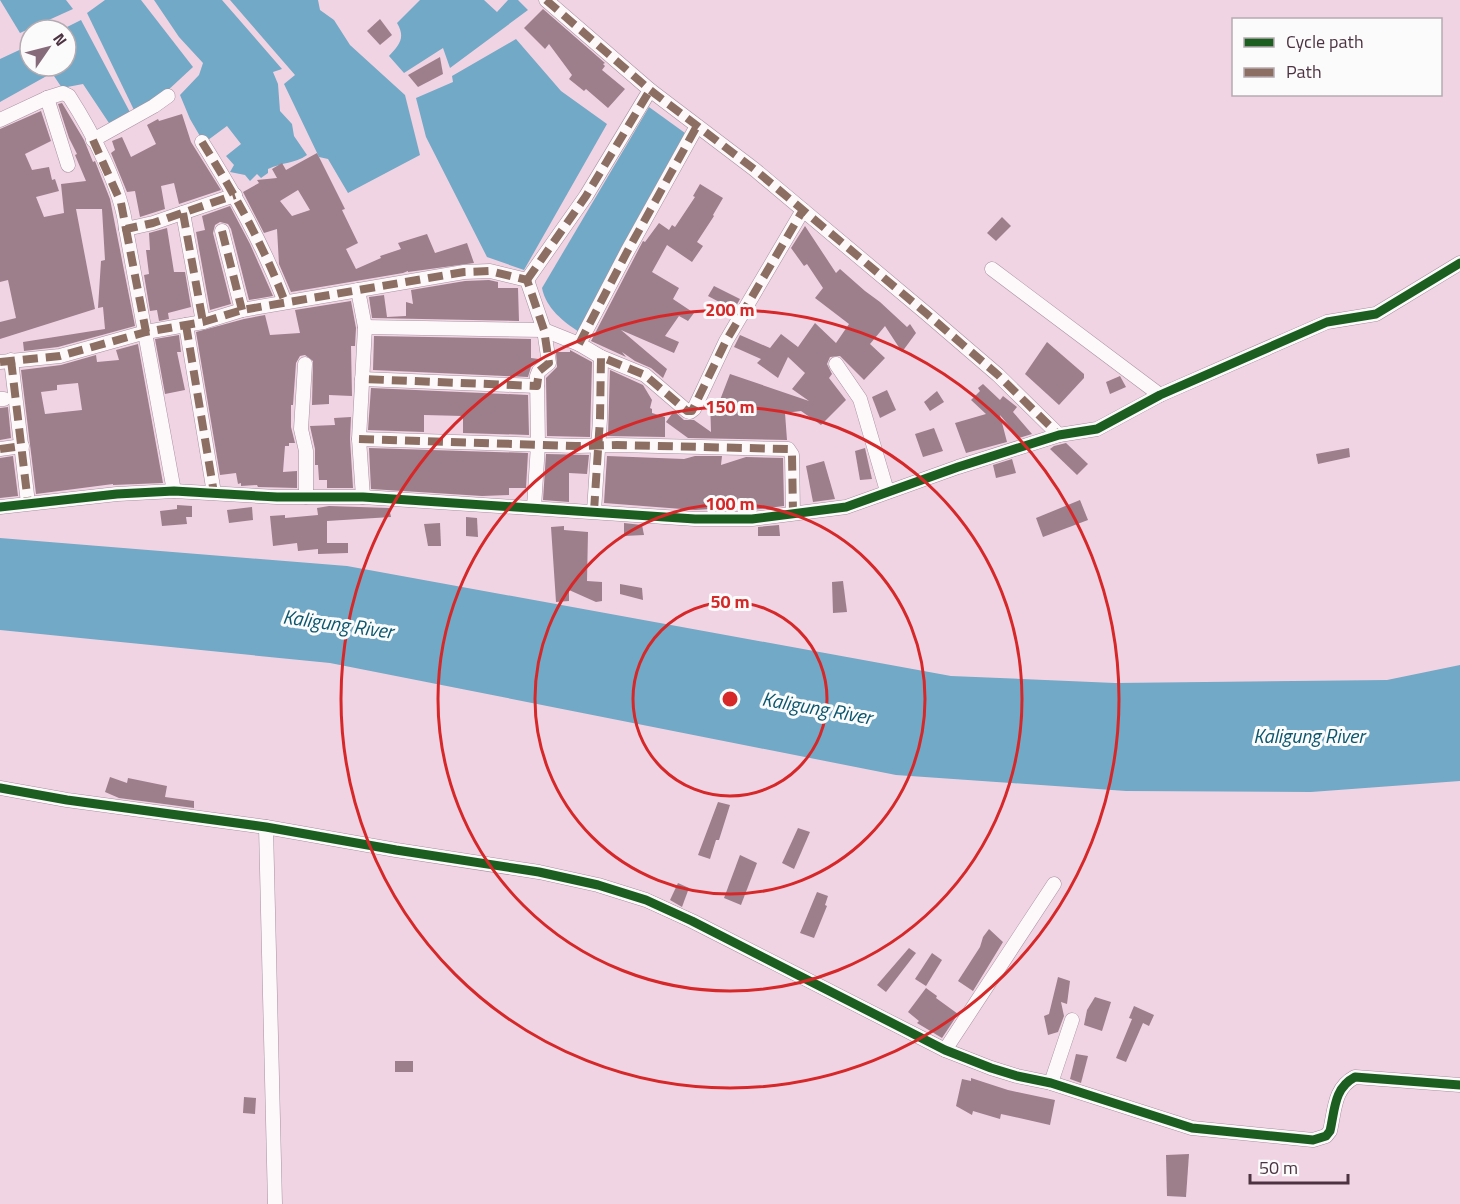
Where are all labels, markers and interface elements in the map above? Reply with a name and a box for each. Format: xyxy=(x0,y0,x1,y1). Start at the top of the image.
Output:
north arrow xyxy=(18,18,78,78)
legend xyxy=(1232,18,1442,96)
text: N xyxy=(47,28,73,51)
text: Cycle path xyxy=(1286,28,1364,55)
text: Path xyxy=(1286,58,1322,85)
text: 200 m xyxy=(705,296,755,323)
text: 150 m xyxy=(705,393,755,420)
text: 100 m xyxy=(705,490,755,517)
text: 50 m xyxy=(710,588,750,615)
water label: Kaligung River xyxy=(281,600,398,647)
water label: Kaligung River xyxy=(760,683,877,733)
centre of rings xyxy=(720,689,740,709)
water label: Kaligung River xyxy=(1253,720,1367,751)
scale bar xyxy=(1250,1147,1348,1185)
text: 50 m xyxy=(1259,1154,1298,1181)

